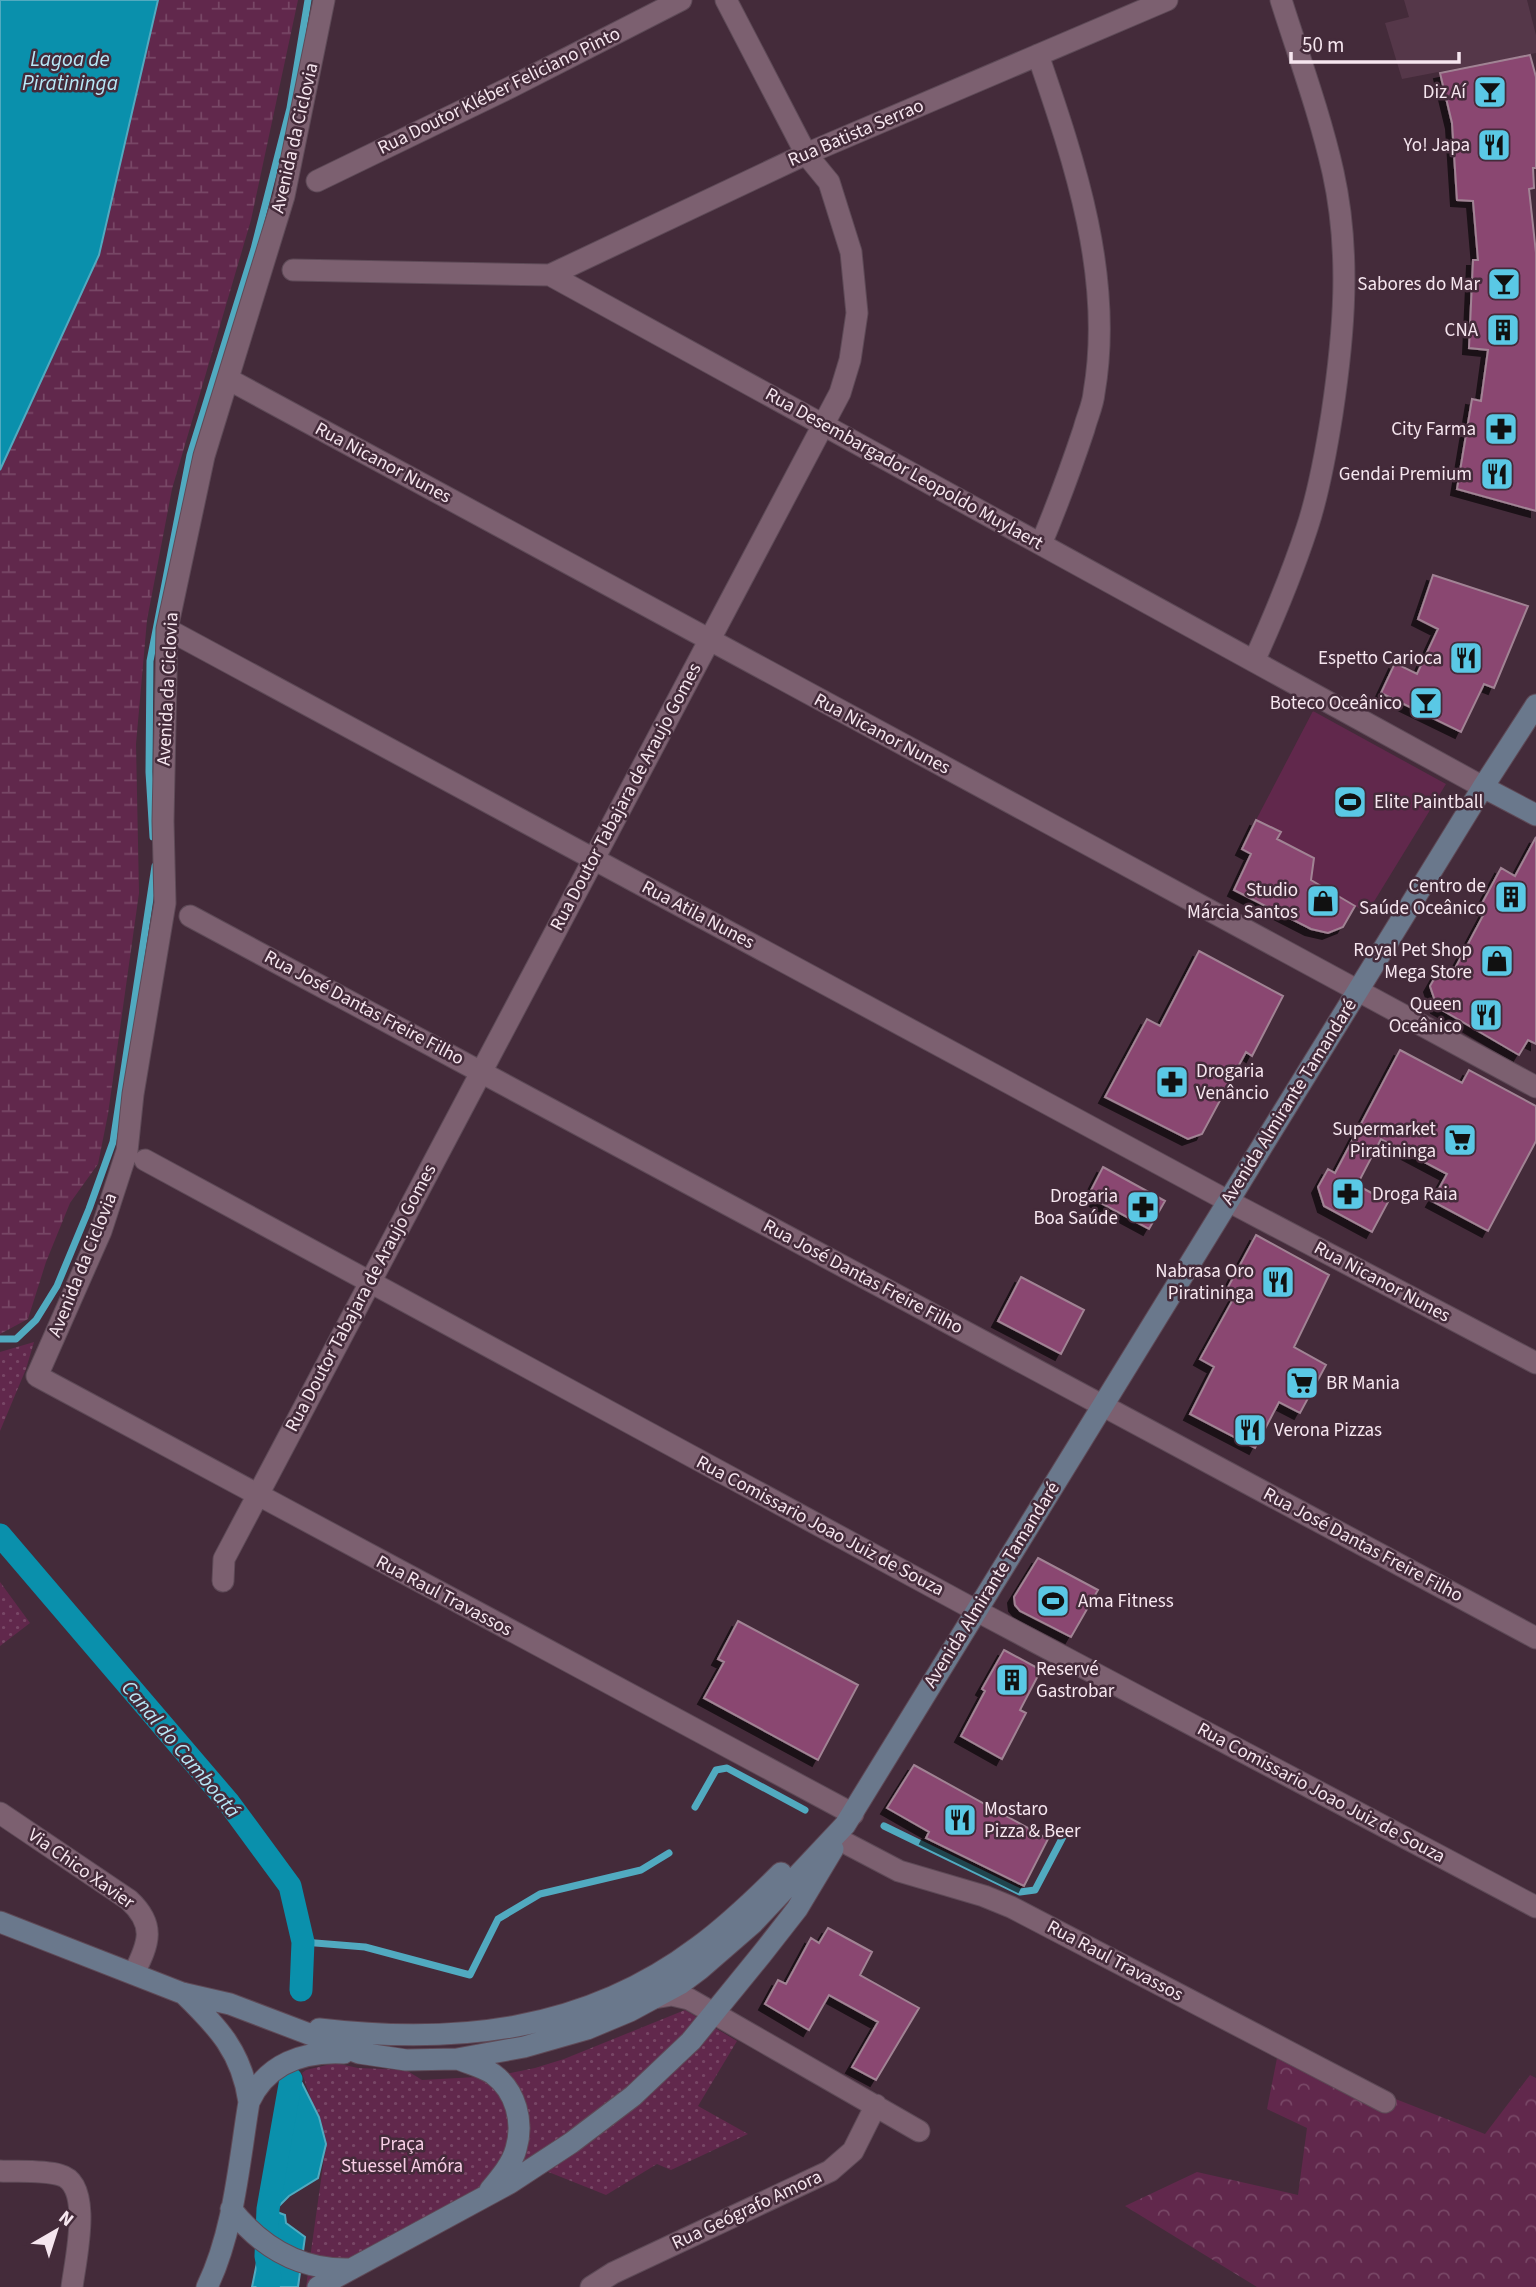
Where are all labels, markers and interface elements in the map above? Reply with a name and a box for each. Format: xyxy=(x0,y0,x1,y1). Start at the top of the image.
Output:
street label: Rua Doutor Kléber Feliciano Pinto xyxy=(373,20,625,162)
scale bar xyxy=(1291,21,1459,65)
text: 50 m xyxy=(1302,30,1344,60)
water label: Lagoa de Piratininga xyxy=(22,44,118,98)
street label: Avenida da Ciclovia xyxy=(265,60,325,216)
bar icon: Diz Aí xyxy=(1471,73,1509,111)
place label: Diz Aí xyxy=(1423,79,1467,106)
street label: Rua Batista Serrao xyxy=(784,92,928,174)
restaurant icon: Yo! Japa xyxy=(1475,126,1513,164)
place label: Yo! Japa xyxy=(1403,132,1470,159)
bar icon: Sabores do Mar xyxy=(1485,265,1523,303)
place label: Sabores do Mar xyxy=(1357,271,1480,298)
building icon: CNA xyxy=(1484,311,1522,349)
place label: CNA xyxy=(1445,317,1479,344)
street label: Rua Desembargador Leopoldo Muylaert xyxy=(760,381,1048,557)
pharmacy icon: City Farma xyxy=(1482,410,1520,448)
street label: Rua Nicanor Nunes xyxy=(310,416,456,510)
place label: City Farma xyxy=(1391,416,1476,443)
restaurant icon: Gendai Premium xyxy=(1478,455,1516,493)
place label: Gendai Premium xyxy=(1339,461,1472,488)
street label: Avenida da Ciclovia xyxy=(150,612,186,766)
restaurant icon: Espetto Carioca xyxy=(1447,639,1485,677)
place label: Espetto Carioca xyxy=(1318,645,1442,672)
street label: Rua Doutor Tabajara de Araujo Gomes xyxy=(544,658,708,936)
bar icon: Boteco Oceânico xyxy=(1407,684,1445,722)
street label: Rua Nicanor Nunes xyxy=(809,687,955,781)
place label: Boteco Oceânico xyxy=(1270,690,1402,717)
sports icon: Elite Paintball xyxy=(1331,783,1369,821)
place label: Elite Paintball xyxy=(1374,789,1484,816)
place label: Centro de Saúde Oceânico xyxy=(1359,873,1486,922)
street label: Rua Atila Nunes xyxy=(637,874,759,956)
place label: Studio Márcia Santos xyxy=(1187,877,1298,926)
building icon: Centro de Saúde Oceânico xyxy=(1492,878,1530,916)
shop icon: Studio Márcia Santos xyxy=(1304,882,1342,920)
place label: Royal Pet Shop Mega Store xyxy=(1353,937,1472,986)
shop icon: Royal Pet Shop Mega Store xyxy=(1478,942,1516,980)
street label: Rua José Dantas Freire Filho xyxy=(259,944,469,1072)
place label: Queen Oceânico xyxy=(1389,991,1462,1040)
street label: Avenida Almirante Tamandaré xyxy=(1214,994,1364,1210)
restaurant icon: Queen Oceânico xyxy=(1467,996,1505,1034)
place label: Drogaria Venâncio xyxy=(1196,1058,1269,1107)
pharmacy icon: Drogaria Venâncio xyxy=(1153,1063,1191,1101)
place label: Supermarket Piratininga xyxy=(1332,1116,1437,1165)
supermarket icon: Supermarket Piratininga xyxy=(1441,1121,1479,1159)
street label: Rua Doutor Tabajara de Araujo Gomes xyxy=(279,1159,443,1437)
pharmacy icon: Droga Raia xyxy=(1329,1175,1367,1213)
place label: Droga Raia xyxy=(1372,1181,1458,1208)
place label: Drogaria Boa Saúde xyxy=(1033,1183,1118,1232)
pharmacy icon: Drogaria Boa Saúde xyxy=(1124,1188,1162,1226)
street label: Avenida da Ciclovia xyxy=(42,1189,124,1341)
street label: Rua José Dantas Freire Filho xyxy=(758,1213,968,1341)
street label: Rua Nicanor Nunes xyxy=(1309,1235,1455,1329)
place label: Nabrasa Oro Piratininga xyxy=(1155,1258,1254,1307)
restaurant icon: Nabrasa Oro Piratininga xyxy=(1259,1263,1297,1301)
supermarket icon: BR Mania xyxy=(1283,1364,1321,1402)
place label: BR Mania xyxy=(1326,1370,1400,1397)
restaurant icon: Verona Pizzas xyxy=(1231,1411,1269,1449)
place label: Verona Pizzas xyxy=(1274,1417,1382,1444)
street label: Rua Comissario Joao Juiz de Souza xyxy=(691,1449,949,1603)
street label: Avenida Almirante Tamandaré xyxy=(917,1477,1067,1693)
street label: Rua José Dantas Freire Filho xyxy=(1258,1481,1468,1609)
street label: Rua Raul Travassos xyxy=(371,1549,517,1643)
sports icon: Ama Fitness xyxy=(1034,1582,1072,1620)
place label: Ama Fitness xyxy=(1078,1588,1174,1615)
place label: Reservé Gastrobar xyxy=(1036,1656,1115,1705)
building icon: Reservé Gastrobar xyxy=(993,1661,1031,1699)
water label: Canal do Camboatá xyxy=(114,1674,248,1824)
street label: Rua Comissario Joao Juiz de Souza xyxy=(1192,1716,1450,1870)
place label: Mostaro Pizza & Beer xyxy=(984,1796,1081,1845)
restaurant icon: Mostaro Pizza & Beer xyxy=(941,1801,979,1839)
street label: Via Chico Xavier xyxy=(22,1822,140,1916)
street label: Rua Raul Travassos xyxy=(1042,1914,1188,2008)
park label: Praça Stuessel Amóra xyxy=(341,2131,463,2180)
street label: Rua Geógrafo Amora xyxy=(668,2163,826,2257)
north arrow xyxy=(21,2196,91,2266)
text: N xyxy=(52,2204,79,2233)

